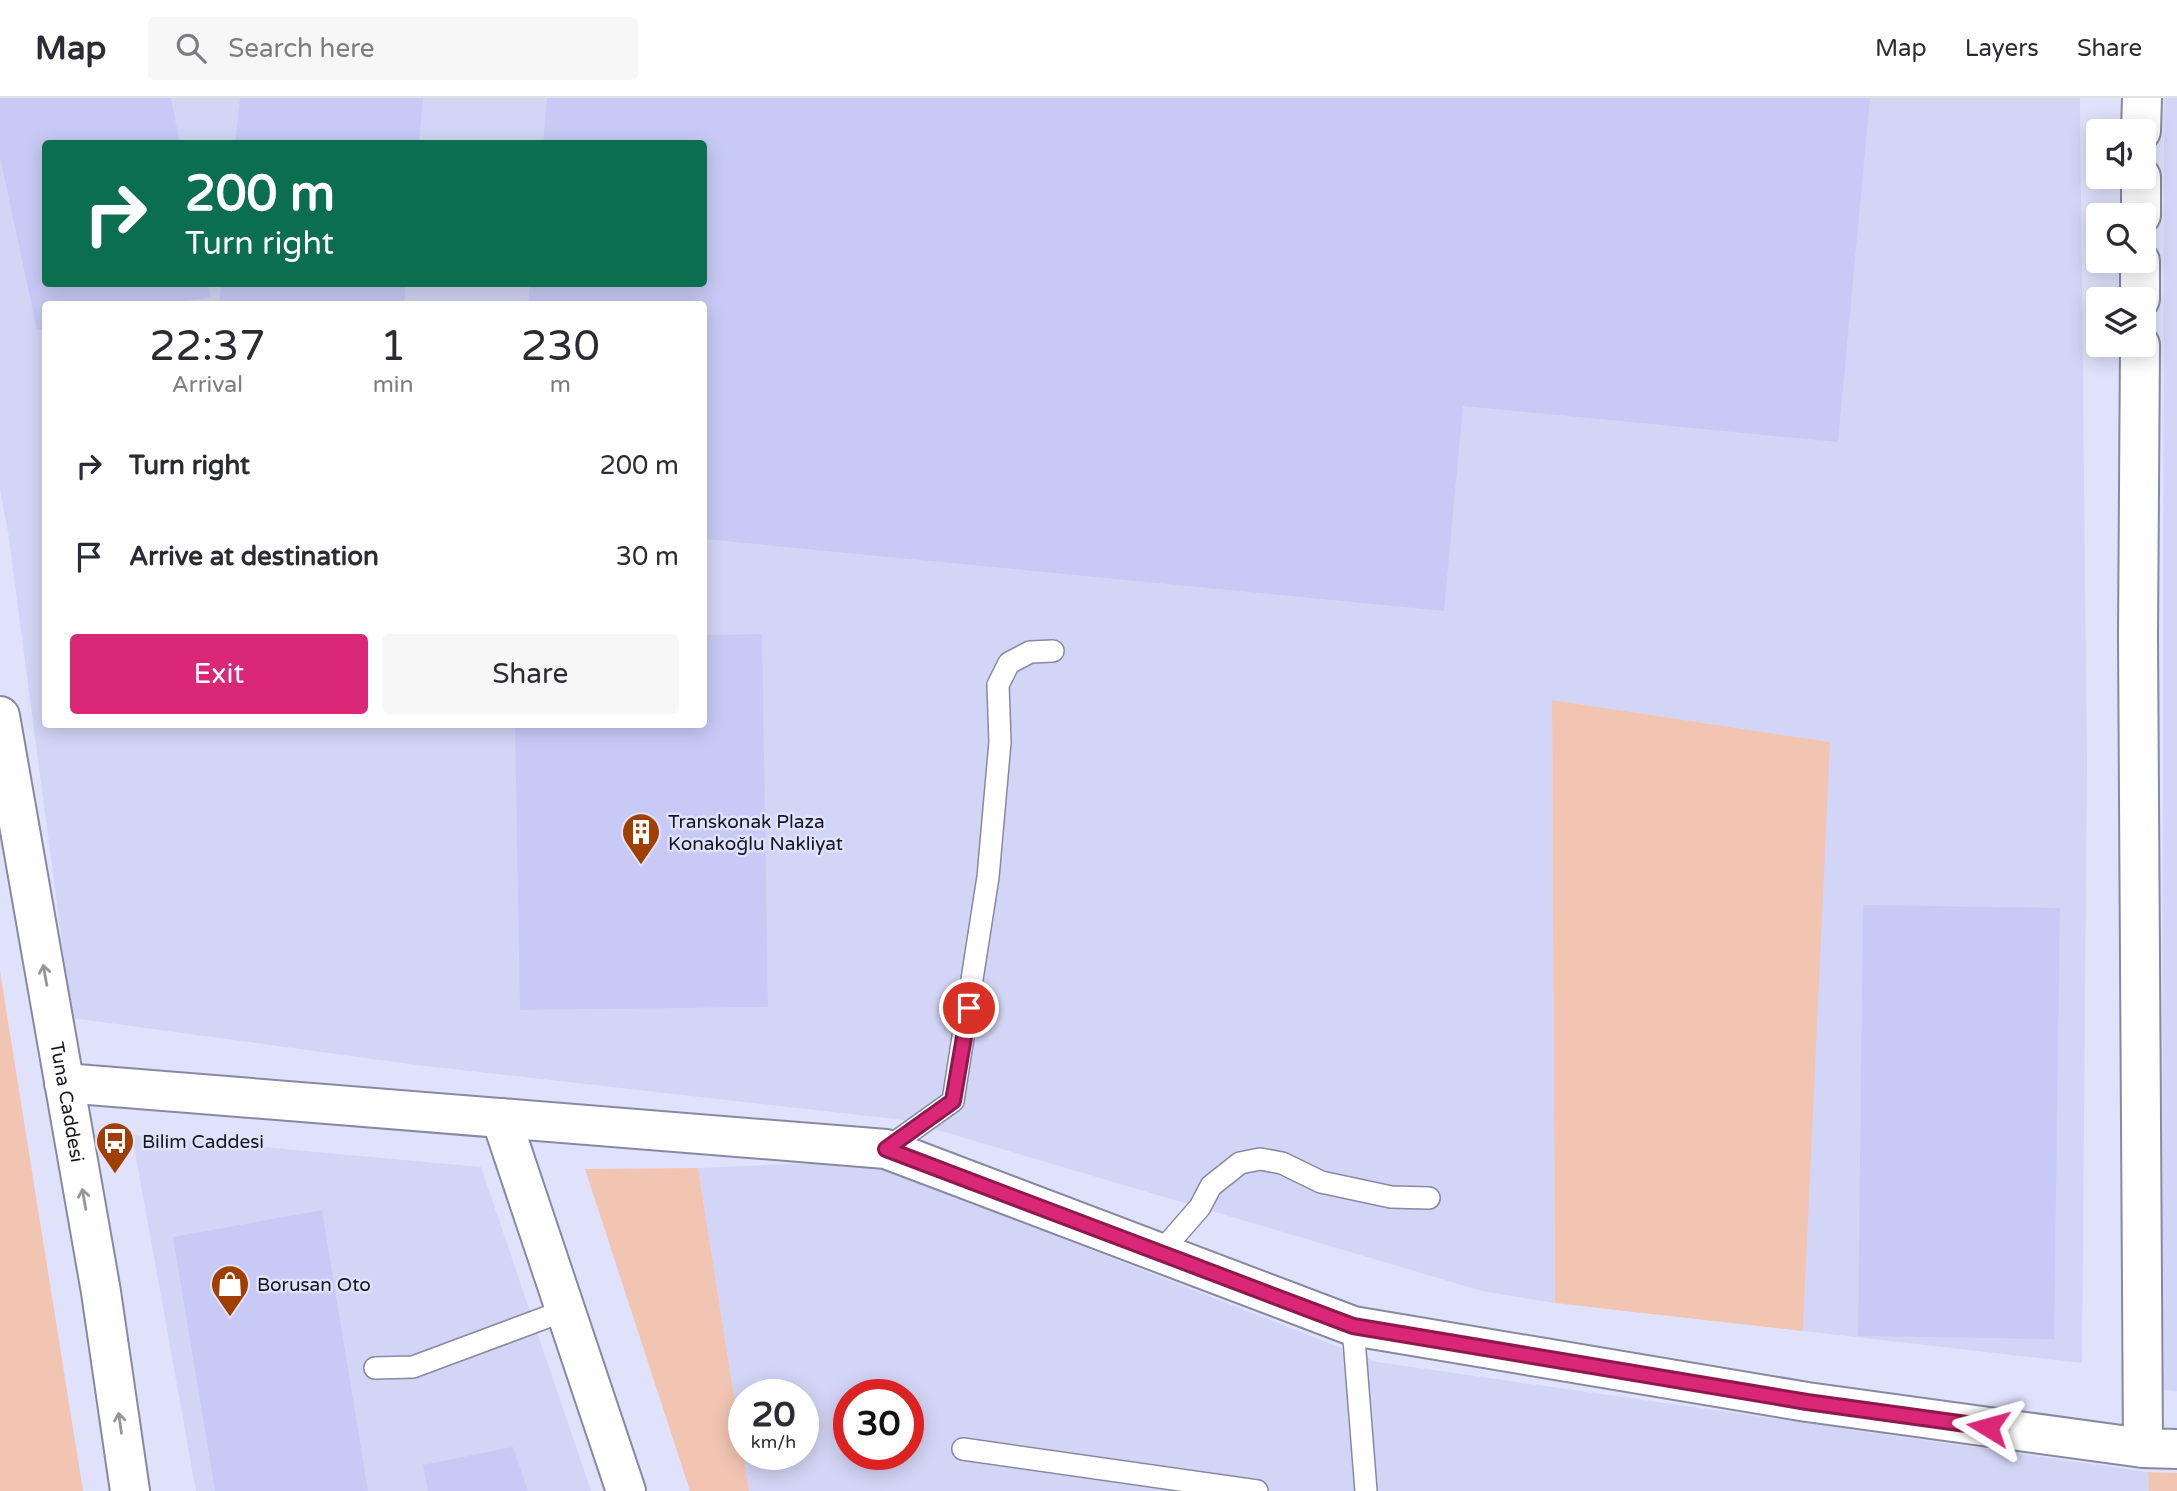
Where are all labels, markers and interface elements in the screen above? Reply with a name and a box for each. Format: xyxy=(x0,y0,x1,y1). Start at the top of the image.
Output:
search box xyxy=(148,17,638,80)
text: Map xyxy=(35,29,106,68)
icon: search xyxy=(172,29,210,67)
text: Search here xyxy=(228,33,374,64)
text: Map xyxy=(1875,34,1927,63)
text: Layers xyxy=(1965,34,2039,63)
text: Share xyxy=(2077,34,2142,63)
map controls xyxy=(2086,119,2156,357)
button: sound xyxy=(2086,119,2156,189)
text: 200 m xyxy=(185,165,335,224)
icon: right xyxy=(70,168,161,259)
button: search xyxy=(2086,203,2156,273)
text: Turn right xyxy=(185,225,334,263)
button: layers xyxy=(2086,287,2156,357)
text: 22:37 xyxy=(149,321,266,372)
text: 1 xyxy=(380,321,406,372)
text: 230 xyxy=(521,321,600,372)
text: Arrival xyxy=(172,371,243,399)
text: min xyxy=(373,371,414,399)
text: m xyxy=(550,371,571,399)
icon: right xyxy=(70,447,108,485)
text: Turn right xyxy=(129,450,250,481)
text: 200 m xyxy=(599,450,679,481)
icon: arrive xyxy=(70,538,108,576)
text: Arrive at destination xyxy=(129,541,379,572)
text: 30 m xyxy=(616,541,679,572)
button: Exit xyxy=(70,634,368,714)
button: Share xyxy=(382,634,679,714)
building icon: Transkonak Plaza Konakoğlu Nakliyat xyxy=(620,811,662,866)
place label: Transkonak Plaza Konakoğlu Nakliyat xyxy=(668,811,843,855)
one-way arrow xyxy=(37,964,51,987)
pin xyxy=(939,978,999,1038)
icon: arrive xyxy=(950,989,988,1027)
street label: Tuna Caddesi xyxy=(45,1040,88,1164)
bus stop icon: Bilim Caddesi xyxy=(94,1120,136,1175)
place label: Bilim Caddesi xyxy=(142,1131,264,1153)
one-way arrow xyxy=(77,1188,91,1211)
shop icon: Borusan Oto xyxy=(209,1263,251,1318)
place label: Borusan Oto xyxy=(257,1274,371,1296)
speed limit sign: 30 xyxy=(833,1379,924,1470)
position arrow xyxy=(1951,1390,2025,1464)
text: 20 xyxy=(752,1394,795,1436)
one-way arrow xyxy=(114,1413,127,1435)
text: km/h xyxy=(751,1431,796,1453)

